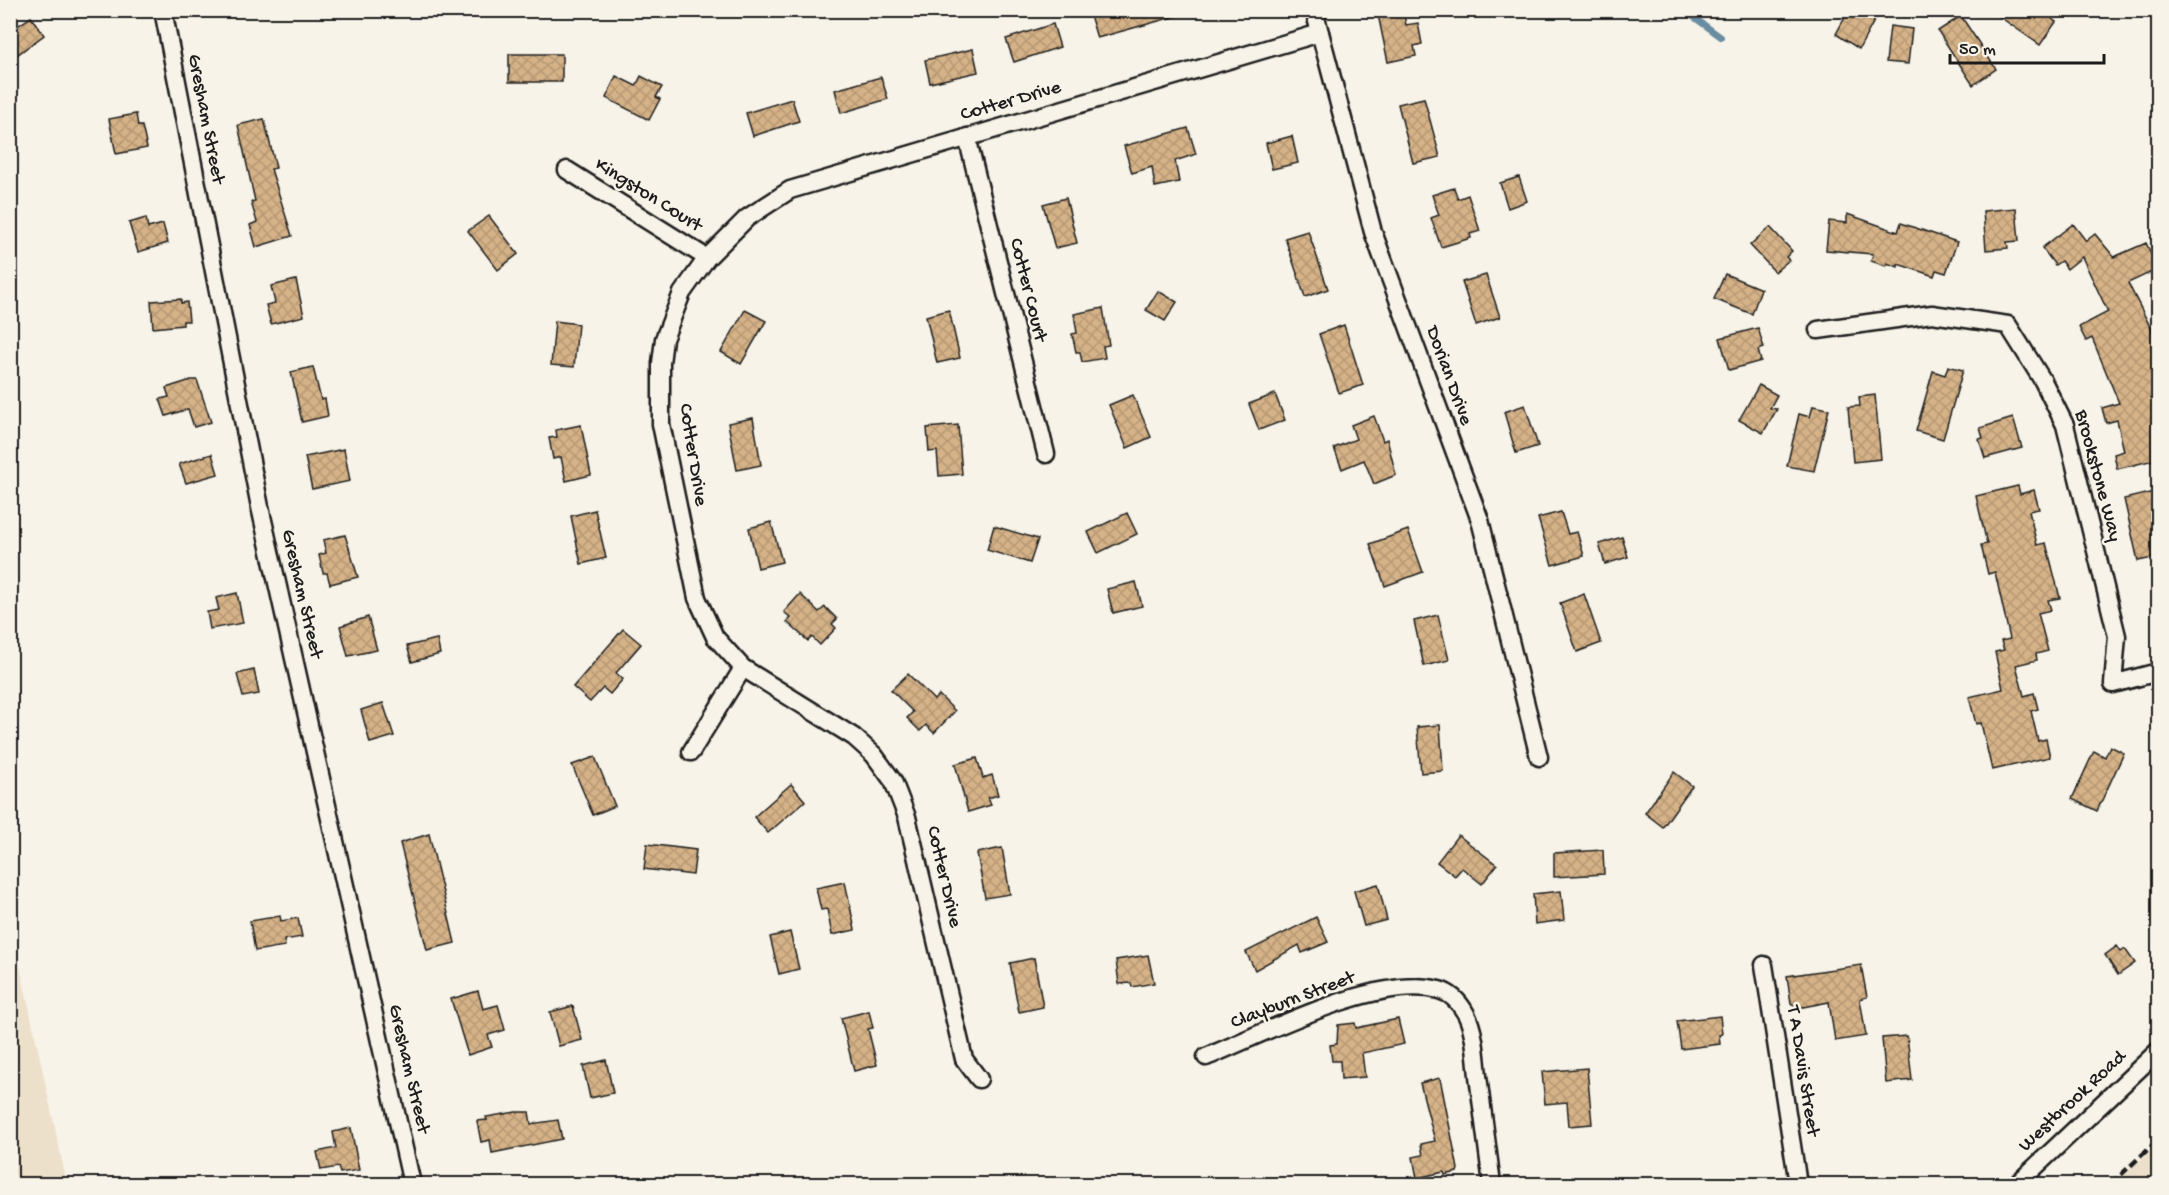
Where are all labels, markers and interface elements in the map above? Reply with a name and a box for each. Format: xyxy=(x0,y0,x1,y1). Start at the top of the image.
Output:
scale bar xyxy=(1950,27,2104,65)
text: 50 m xyxy=(1959,40,1996,61)
street label: Gresham Street xyxy=(181,52,229,188)
street label: Cotter Drive xyxy=(958,77,1064,127)
street label: Kingston Court xyxy=(590,154,707,239)
street label: Cotter Court xyxy=(1003,236,1051,346)
street label: Dorian Drive xyxy=(1419,321,1477,429)
street label: Cotter Drive xyxy=(673,402,712,508)
street label: Brookstone Way xyxy=(2068,407,2126,545)
street label: Gresham Street xyxy=(275,527,327,662)
street label: Cotter Drive xyxy=(920,824,966,931)
street label: Clayburn Street xyxy=(1228,966,1360,1035)
street label: Gresham Street xyxy=(382,1002,434,1137)
street label: T A Davis Street xyxy=(1780,1003,1824,1140)
street label: Westbrook Road xyxy=(2014,1045,2133,1158)

